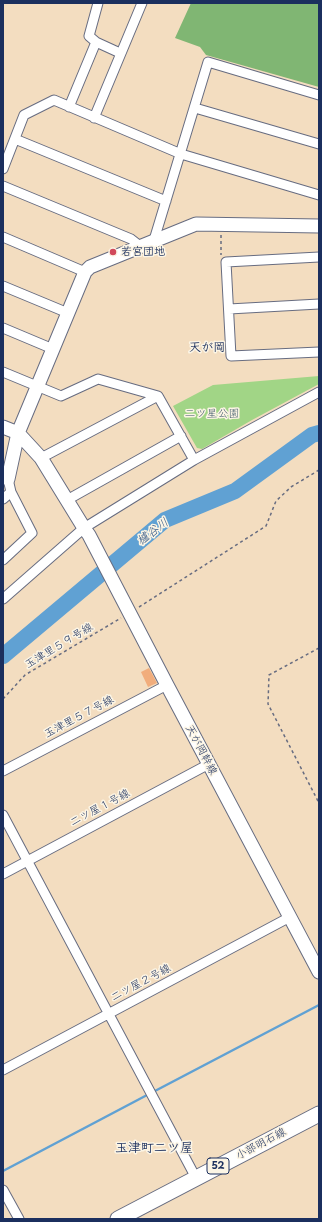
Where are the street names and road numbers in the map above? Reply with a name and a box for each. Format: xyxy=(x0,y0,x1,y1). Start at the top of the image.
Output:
street label: 玉津里５９号線 xyxy=(23,621,95,671)
street label: 玉津里５７号線 xyxy=(42,693,116,741)
street label: 天が岡幹線 xyxy=(182,723,220,777)
street label: 二ツ屋１号線 xyxy=(68,787,132,829)
street label: 二ツ屋２号線 xyxy=(109,962,173,1004)
street label: 小部明石線 xyxy=(234,1125,288,1163)
road number: 52 xyxy=(207,1158,229,1174)

